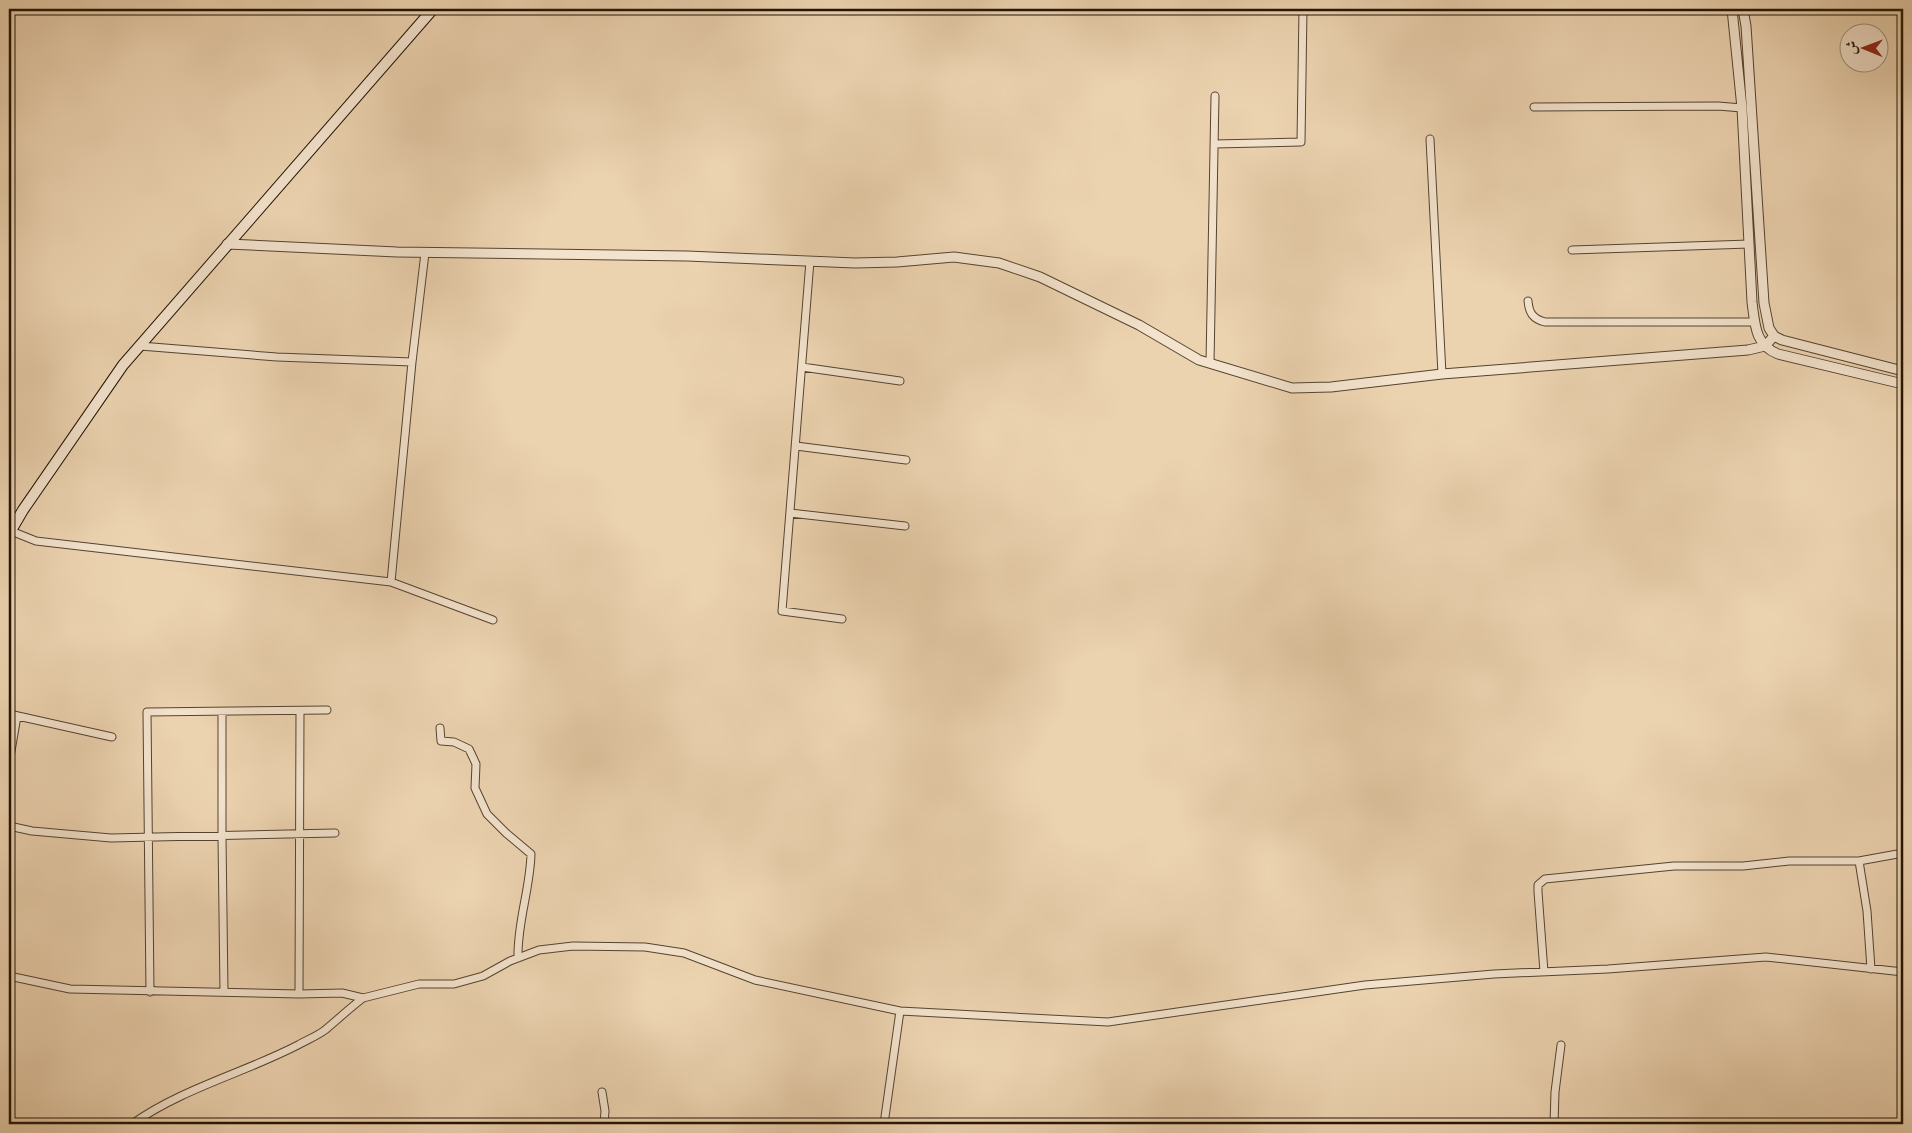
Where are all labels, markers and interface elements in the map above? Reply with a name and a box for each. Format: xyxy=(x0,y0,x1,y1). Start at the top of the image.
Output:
north arrow xyxy=(1840,22,1890,72)
text: ش xyxy=(1845,41,1859,55)

